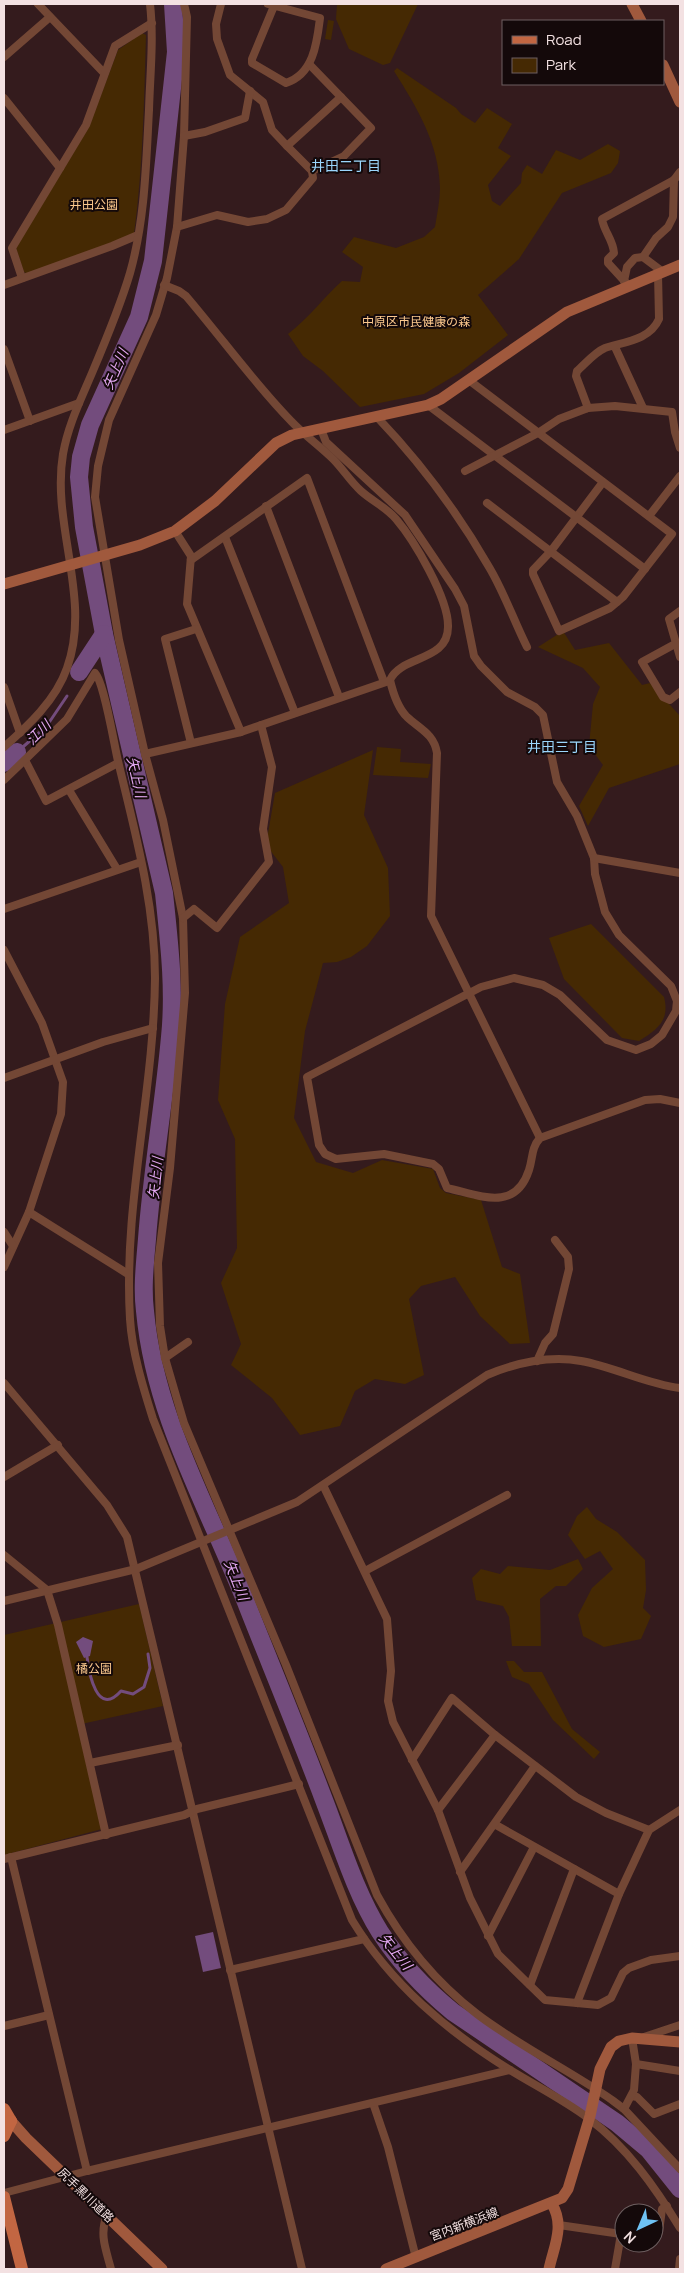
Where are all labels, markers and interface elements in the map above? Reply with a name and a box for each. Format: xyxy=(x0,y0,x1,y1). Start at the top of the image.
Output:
legend xyxy=(502,20,664,85)
text: Road xyxy=(546,29,582,50)
text: Park xyxy=(546,54,576,75)
district label: 井田二丁目 xyxy=(311,156,381,175)
park label: 井田公園 xyxy=(70,196,118,213)
park label: 中原区市民健康の森 xyxy=(362,313,470,330)
water label: 矢上川 xyxy=(98,344,133,392)
water label: 江川 xyxy=(21,714,56,749)
district label: 井田三丁目 xyxy=(527,737,597,756)
water label: 矢上川 xyxy=(123,754,151,802)
water label: 矢上川 xyxy=(143,1154,167,1200)
water label: 矢上川 xyxy=(220,1557,254,1605)
park label: 橘公園 xyxy=(76,1660,112,1677)
water label: 矢上川 xyxy=(375,1929,418,1975)
street label: 尻手黒川道路 xyxy=(54,2164,118,2226)
street label: 宮内新横浜線 xyxy=(427,2203,501,2245)
north arrow xyxy=(614,2203,664,2253)
text: N xyxy=(619,2227,640,2248)

